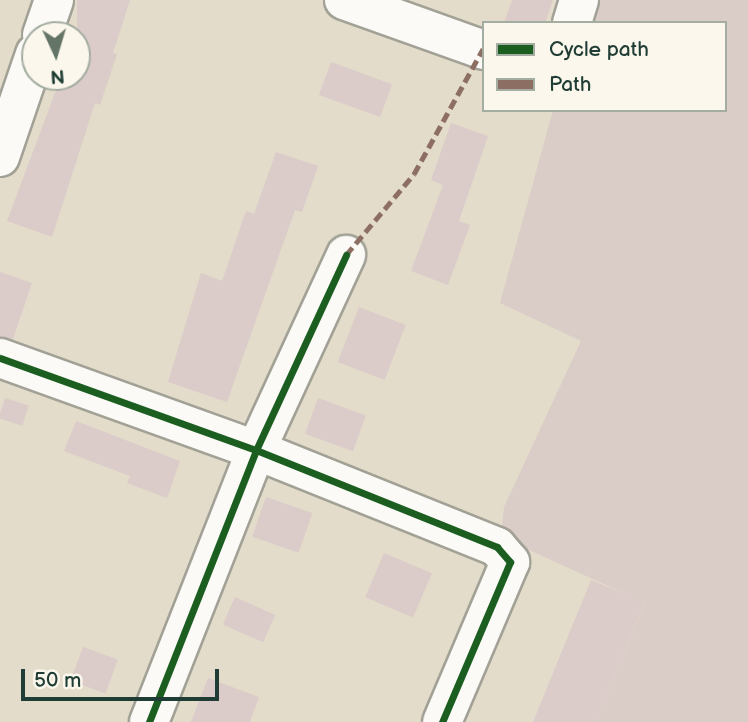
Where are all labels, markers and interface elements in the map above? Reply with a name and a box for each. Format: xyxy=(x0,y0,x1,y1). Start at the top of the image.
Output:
north arrow xyxy=(21,21,91,91)
legend xyxy=(482,21,727,112)
text: Cycle path xyxy=(549,37,649,62)
text: N xyxy=(49,63,65,87)
text: Path xyxy=(549,72,591,97)
scale bar xyxy=(24,656,222,700)
text: 50 m xyxy=(34,668,81,693)

